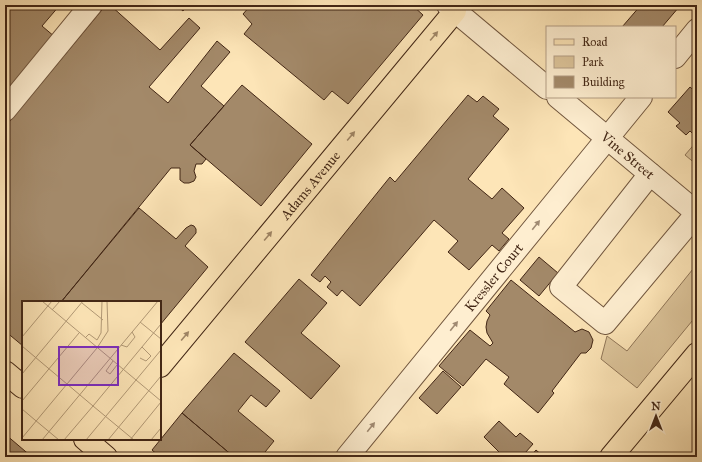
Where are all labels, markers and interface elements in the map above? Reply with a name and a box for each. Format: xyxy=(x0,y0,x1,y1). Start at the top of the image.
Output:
legend xyxy=(546,26,676,98)
one-way arrow xyxy=(430,31,438,41)
text: Road xyxy=(582,35,608,49)
text: Park xyxy=(582,55,604,69)
text: Building xyxy=(582,75,625,90)
street label: Vine Street xyxy=(596,128,658,183)
one-way arrow xyxy=(347,131,356,142)
street label: Adams Avenue xyxy=(276,148,344,224)
one-way arrow xyxy=(531,220,540,231)
one-way arrow xyxy=(264,231,272,242)
street label: Kressler Court xyxy=(461,240,527,315)
inset map xyxy=(22,301,161,440)
one-way arrow xyxy=(449,321,458,331)
one-way arrow xyxy=(180,331,189,342)
north arrow xyxy=(636,396,676,436)
text: N xyxy=(651,400,661,413)
one-way arrow xyxy=(367,421,376,432)

